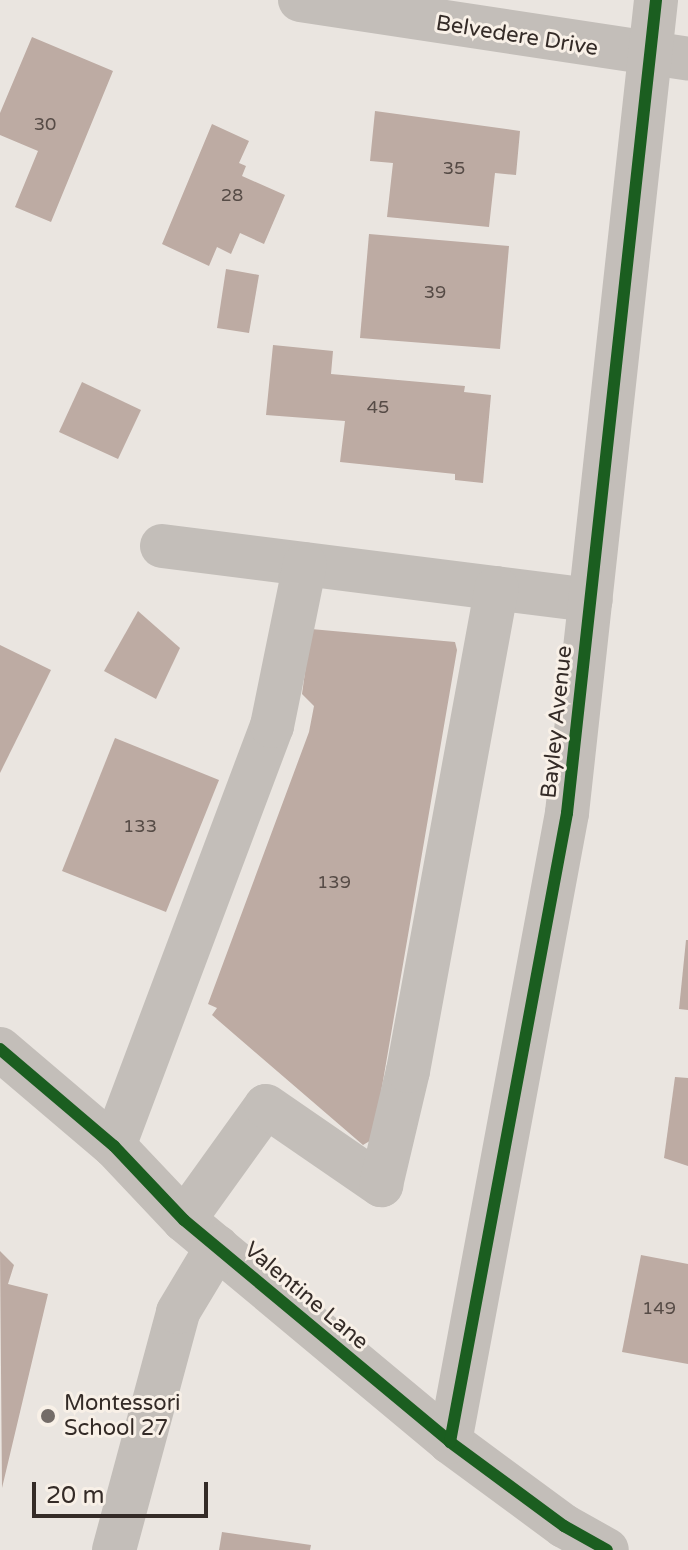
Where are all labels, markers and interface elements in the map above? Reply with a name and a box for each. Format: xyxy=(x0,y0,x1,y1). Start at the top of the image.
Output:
street label: Belvedere Drive xyxy=(434,10,600,62)
house number: 30 xyxy=(34,113,56,135)
house number: 35 xyxy=(443,157,465,179)
house number: 28 xyxy=(221,184,243,206)
house number: 39 xyxy=(424,281,446,303)
house number: 45 xyxy=(367,396,389,418)
street label: Bayley Avenue xyxy=(536,644,578,800)
house number: 133 xyxy=(123,815,157,837)
house number: 139 xyxy=(317,871,351,893)
street label: Valentine Lane xyxy=(239,1236,373,1356)
house number: 149 xyxy=(642,1297,676,1319)
place label: Montessori School 27 xyxy=(64,1390,181,1442)
marker: Montessori School 27 xyxy=(39,1407,57,1425)
scale bar xyxy=(36,1466,212,1516)
text: 20 m xyxy=(46,1481,104,1510)

